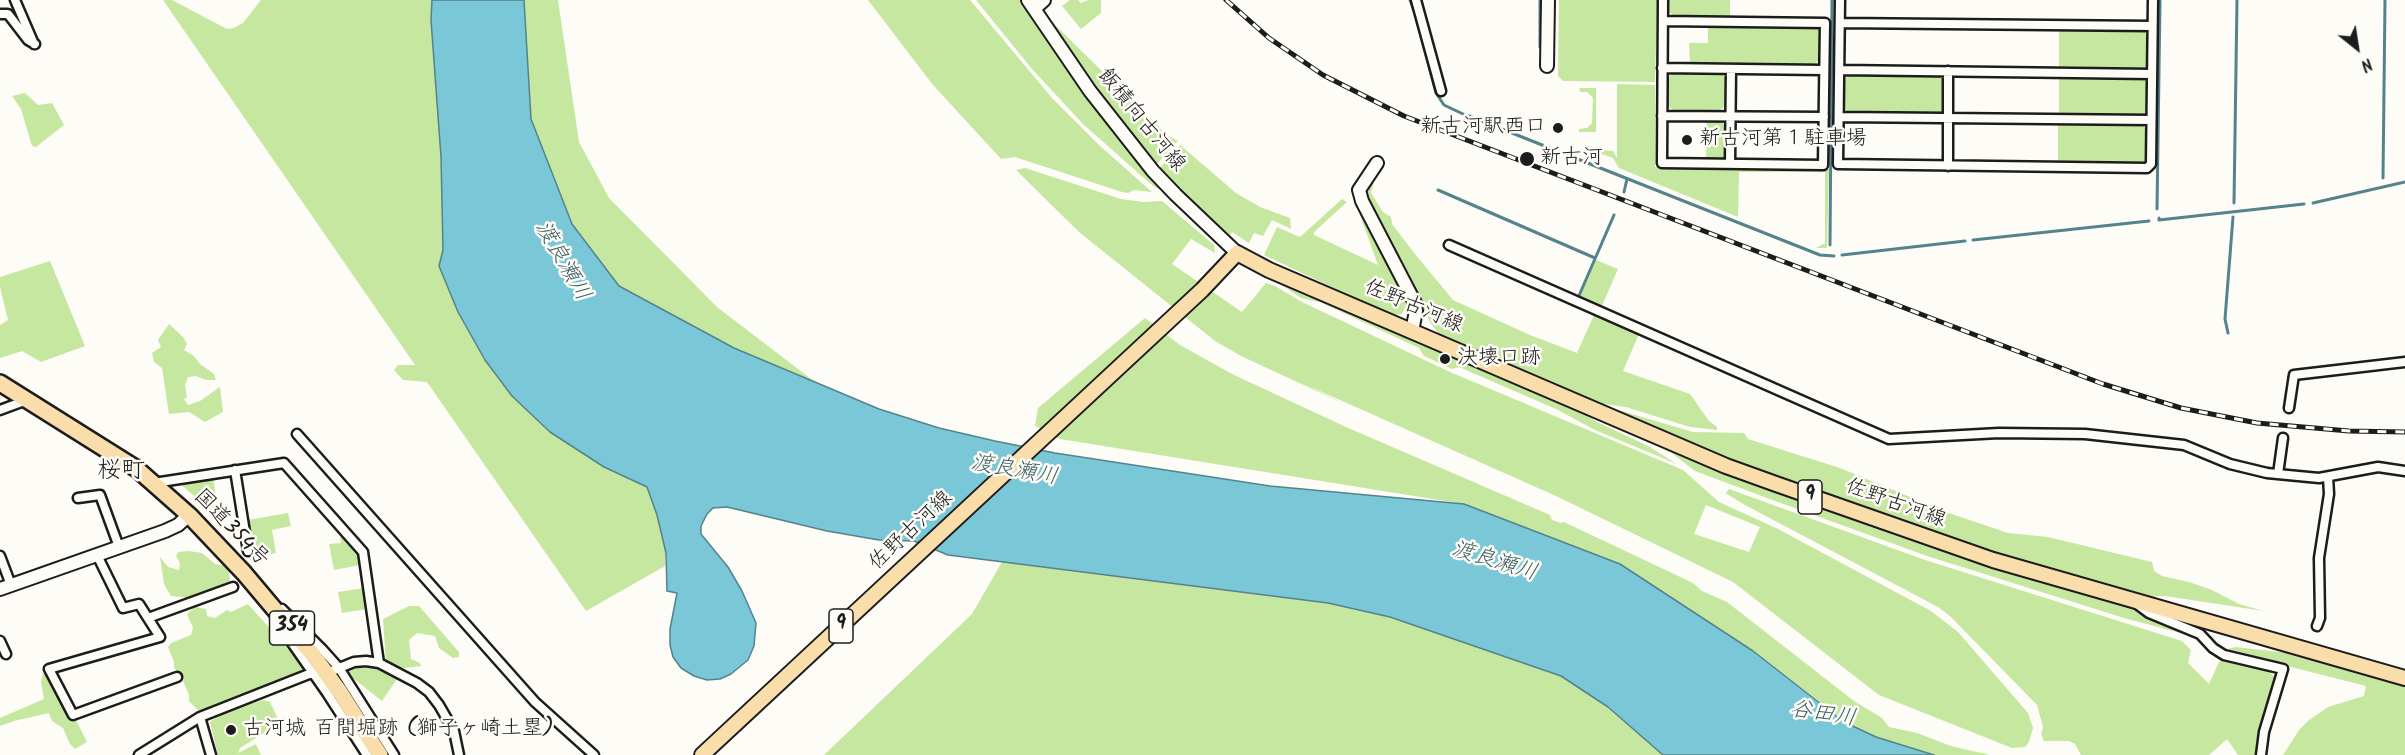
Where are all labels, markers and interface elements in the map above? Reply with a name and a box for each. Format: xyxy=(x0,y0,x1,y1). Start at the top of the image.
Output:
north arrow xyxy=(2327,18,2387,78)
text: N xyxy=(2356,51,2377,77)
street label: 飯積向古河線 xyxy=(1091,64,1189,178)
place label: 新古河駅西口 xyxy=(1420,115,1546,141)
marker: 新古河駅西口 xyxy=(1551,121,1565,135)
place label: 新古河第１駐車場 xyxy=(1699,127,1867,153)
marker: 新古河第１駐車場 xyxy=(1680,133,1694,147)
place label: 新古河 xyxy=(1540,146,1603,172)
marker: 新古河 xyxy=(1518,150,1536,168)
water label: 渡良瀬川 xyxy=(528,217,594,307)
street label: 佐野古河線 xyxy=(1360,276,1466,340)
place label: 決壊口跡 xyxy=(1457,346,1541,372)
marker: 決壊口跡 xyxy=(1438,352,1452,366)
water label: 渡良瀬川 xyxy=(968,451,1060,493)
district label: 桜町 xyxy=(97,459,145,487)
street label: 佐野古河線 xyxy=(1841,475,1949,535)
road number: 9 xyxy=(1798,480,1822,514)
street label: 国道354号 xyxy=(187,485,273,573)
street label: 佐野古河線 xyxy=(865,487,959,577)
water label: 渡良瀬川 xyxy=(1448,538,1540,588)
road number: 9 xyxy=(829,609,853,643)
road number: 354 xyxy=(270,611,314,645)
water label: 谷田川 xyxy=(1788,698,1858,734)
place label: 古河城 百間堀跡 (獅子ヶ崎土塁) xyxy=(243,717,554,743)
marker: 古河城 百間堀跡 (獅子ヶ崎土塁) xyxy=(224,723,238,737)

